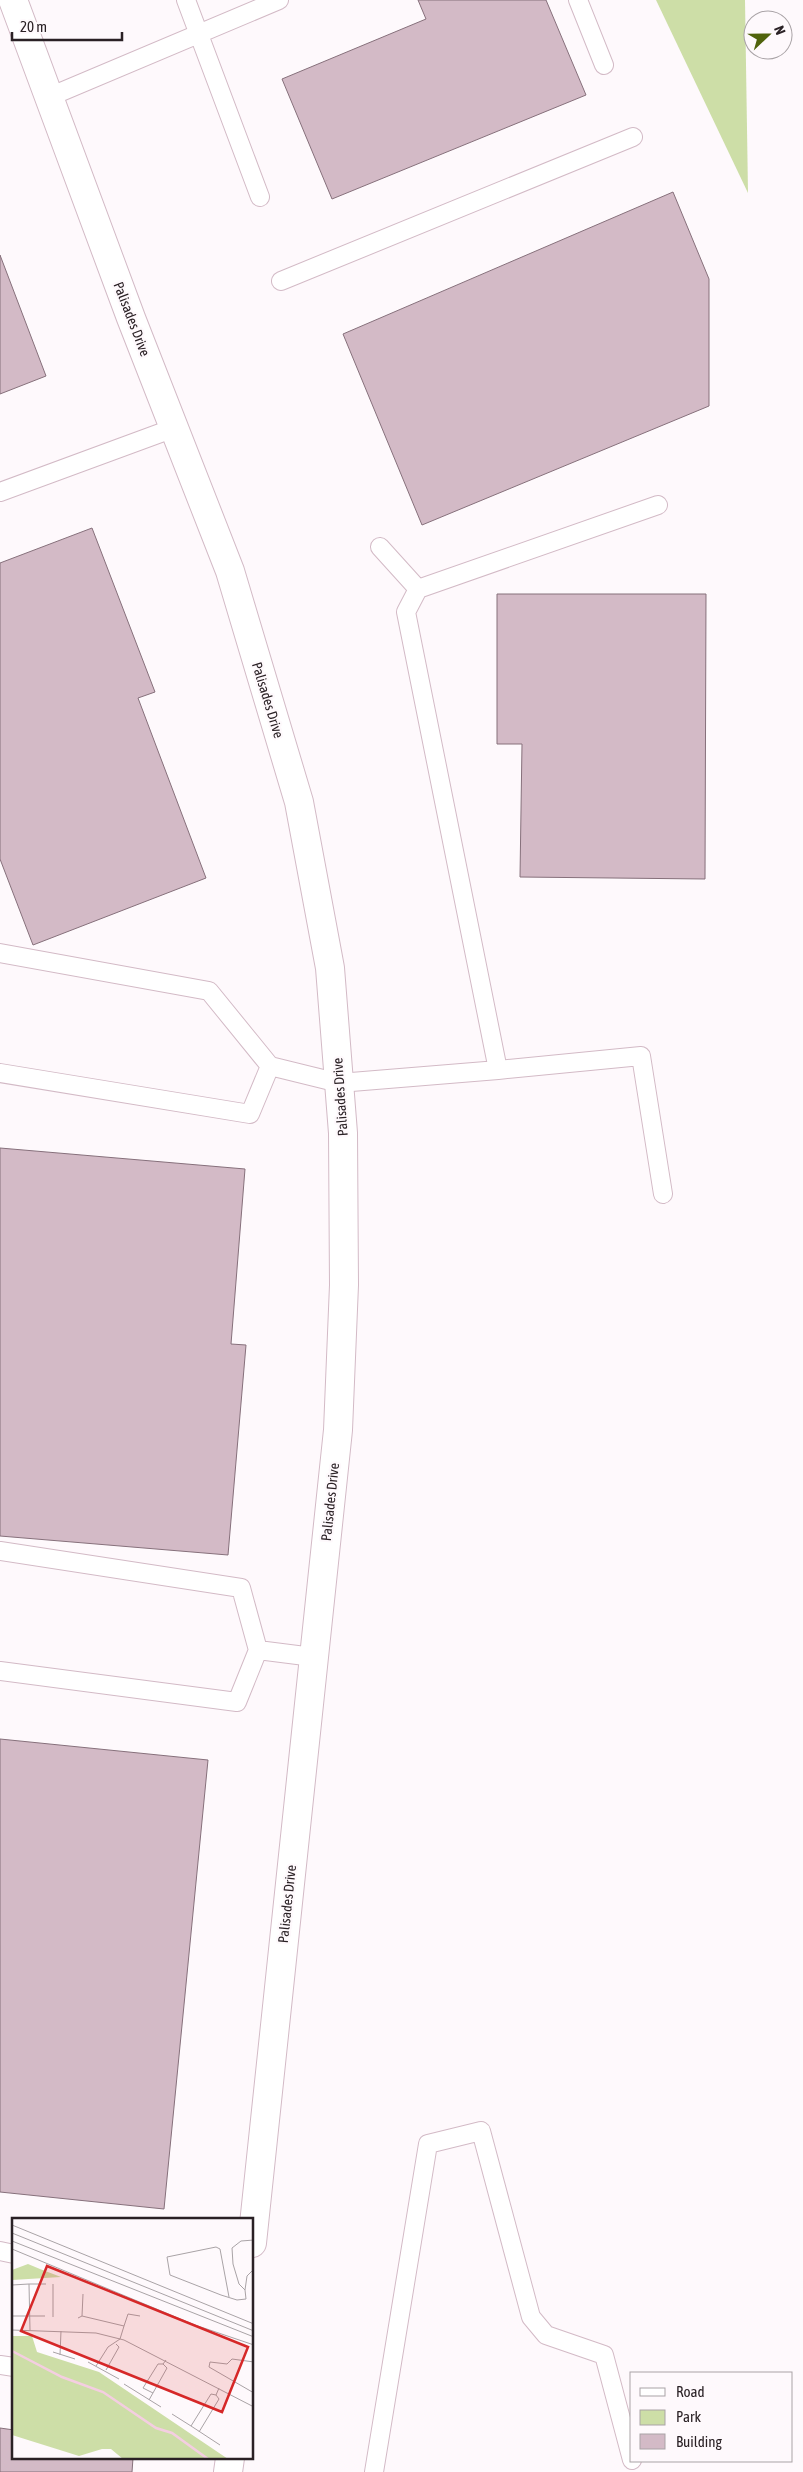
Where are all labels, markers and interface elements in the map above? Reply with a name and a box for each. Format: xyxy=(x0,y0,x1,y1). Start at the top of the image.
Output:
scale bar xyxy=(12,10,122,42)
north arrow xyxy=(743,10,793,60)
text: 20 m xyxy=(20,18,47,35)
text: N xyxy=(771,23,789,37)
street label: Palisades Drive xyxy=(110,279,154,359)
street label: Palisades Drive xyxy=(249,660,287,740)
street label: Palisades Drive xyxy=(329,1057,351,1137)
street label: Palisades Drive xyxy=(318,1462,342,1542)
street label: Palisades Drive xyxy=(275,1864,299,1944)
inset map xyxy=(12,2218,254,2460)
legend xyxy=(630,2372,793,2462)
text: Road xyxy=(676,2383,705,2400)
text: Park xyxy=(676,2408,701,2425)
text: Building xyxy=(676,2433,722,2450)

